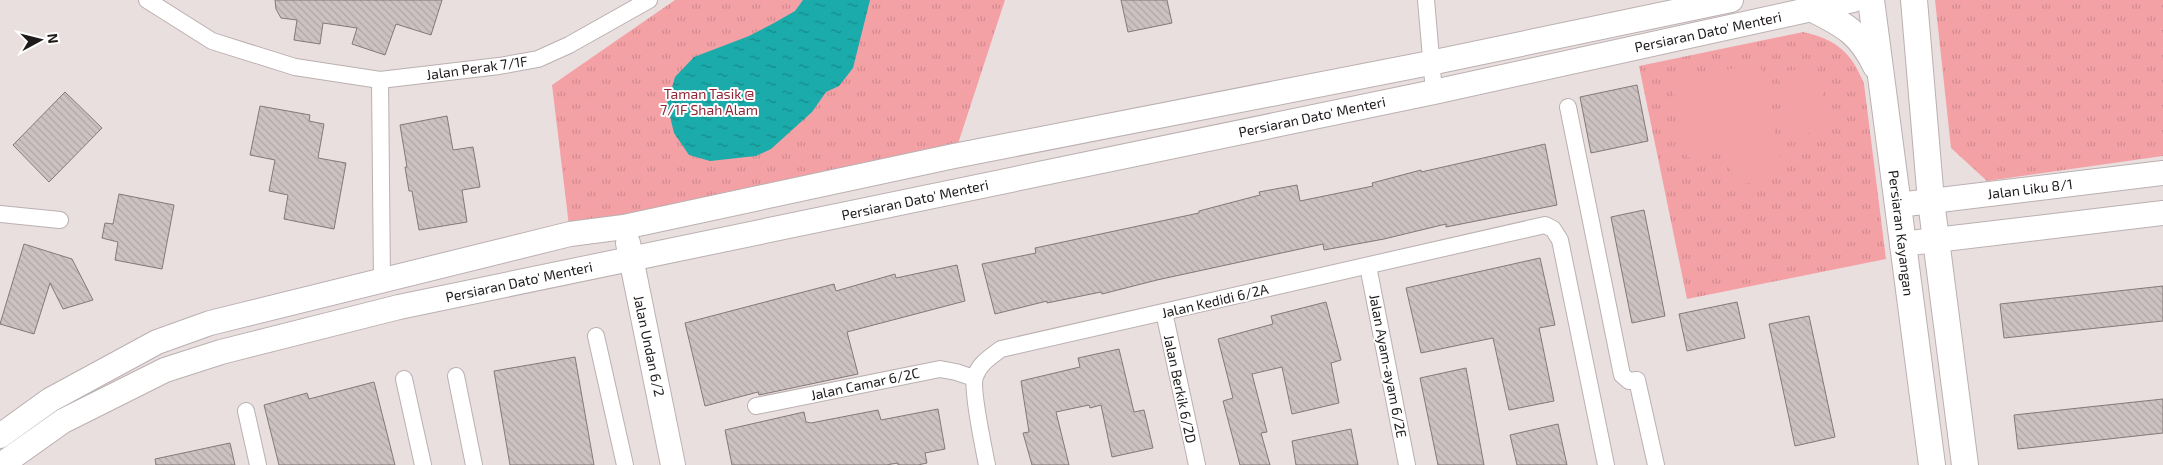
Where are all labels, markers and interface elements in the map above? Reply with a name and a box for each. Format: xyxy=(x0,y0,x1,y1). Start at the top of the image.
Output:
street label: Persiaran Dato' Menteri xyxy=(1633,8,1783,55)
north arrow xyxy=(15,15,65,65)
text: N xyxy=(44,32,62,44)
street label: Jalan Perak 7/1F xyxy=(425,52,529,83)
park label: Taman Tasik @ 7/1F Shah Alam xyxy=(660,85,758,118)
street label: Persiaran Dato' Menteri xyxy=(1237,93,1387,140)
street label: Persiaran Kayangan xyxy=(1885,169,1918,297)
street label: Jalan Liku 8/1 xyxy=(1986,175,2074,202)
street label: Persiaran Dato' Menteri xyxy=(840,176,990,223)
street label: Persiaran Dato' Menteri xyxy=(444,258,594,305)
street label: Jalan Kedidi 6/2A xyxy=(1160,280,1270,321)
street label: Jalan Ayam-ayam 6/2E xyxy=(1366,292,1411,439)
street label: Jalan Undan 6/2 xyxy=(630,294,669,398)
street label: Jalan Berkik 6/2D xyxy=(1161,333,1200,445)
street label: Jalan Camar 6/2C xyxy=(809,364,921,403)

